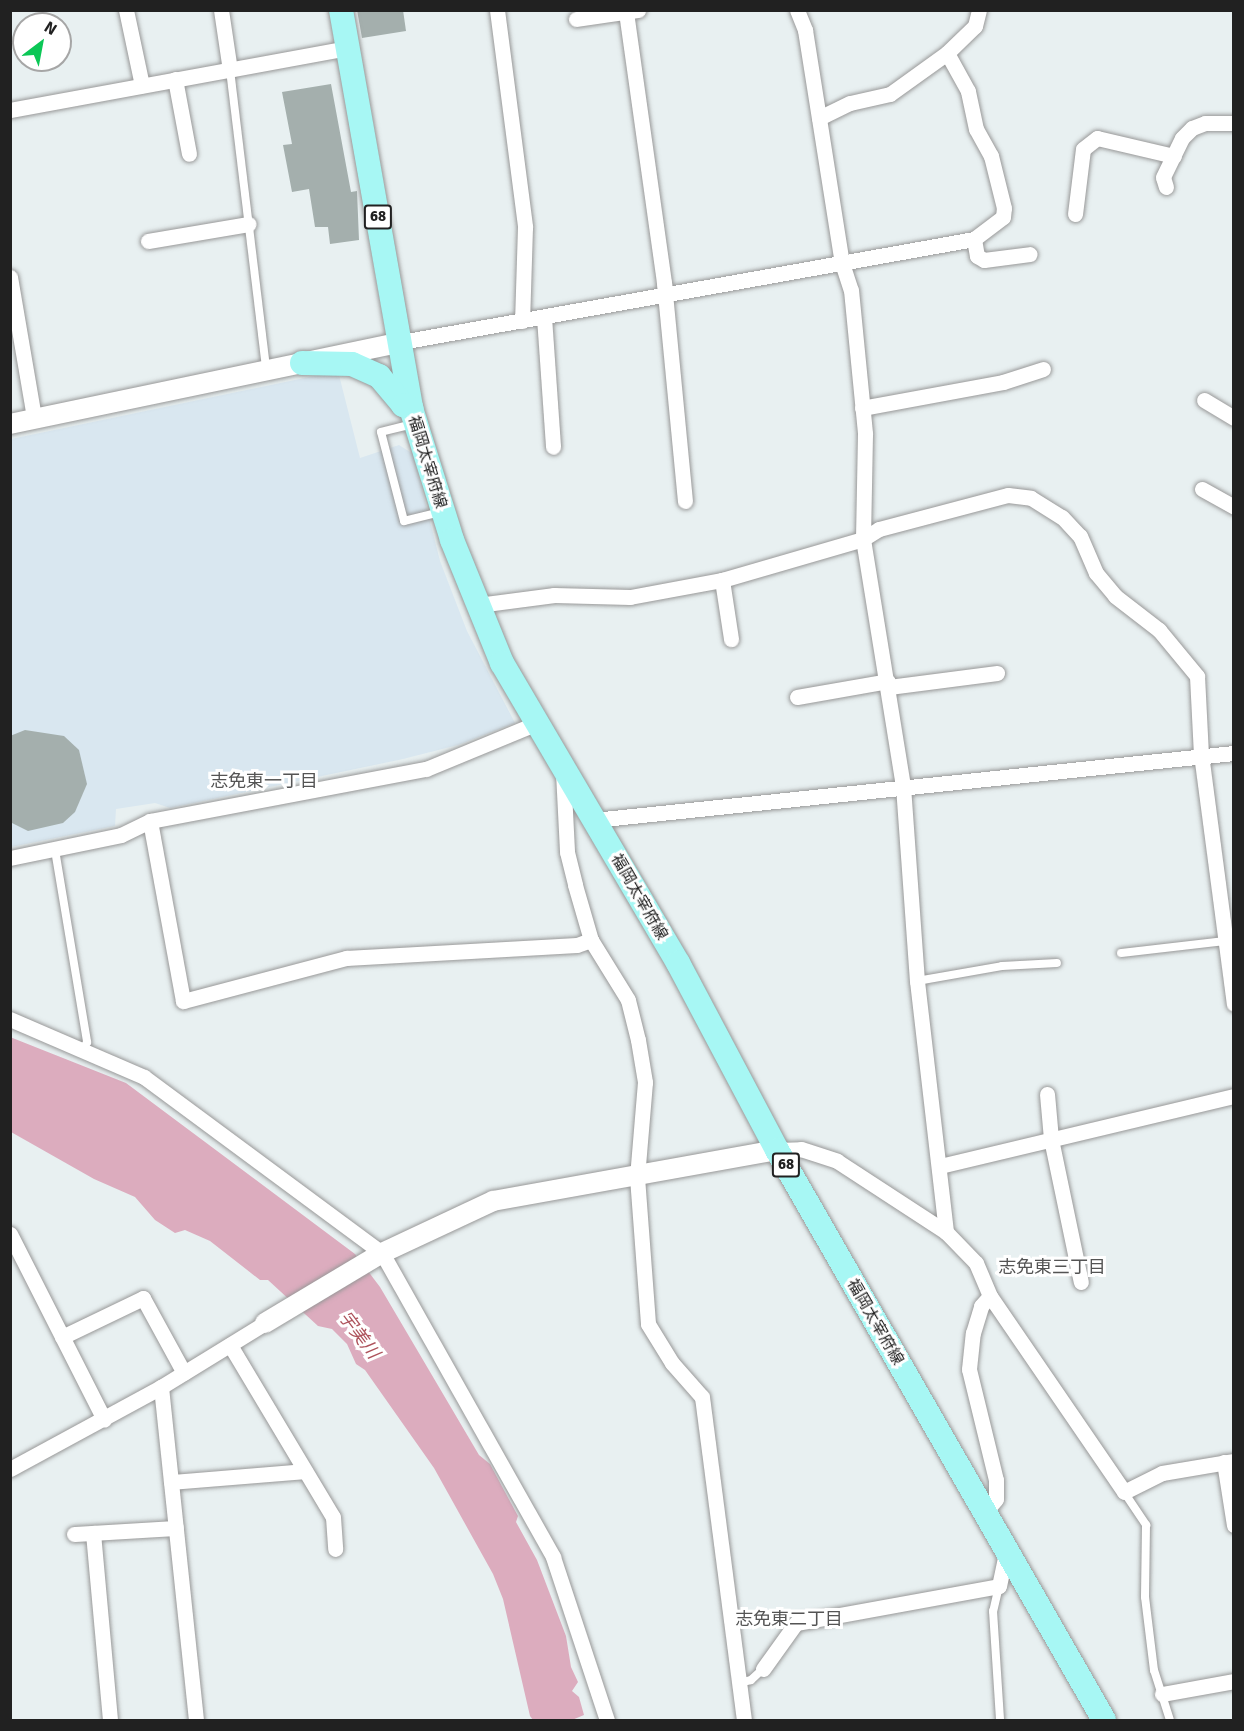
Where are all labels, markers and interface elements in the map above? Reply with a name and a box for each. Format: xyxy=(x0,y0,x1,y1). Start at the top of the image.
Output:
north arrow xyxy=(12,12,72,72)
text: N xyxy=(40,17,60,40)
road number: 68 xyxy=(363,205,393,229)
street label: 福岡太宰府線 xyxy=(404,413,450,511)
district label: 志免東一丁目 xyxy=(210,770,318,792)
street label: 福岡太宰府線 xyxy=(607,851,671,943)
road number: 68 xyxy=(771,1153,801,1177)
district label: 志免東三丁目 xyxy=(998,1256,1106,1278)
street label: 福岡太宰府線 xyxy=(843,1276,907,1368)
water label: 宇美川 xyxy=(334,1307,384,1363)
district label: 志免東二丁目 xyxy=(735,1608,843,1630)

